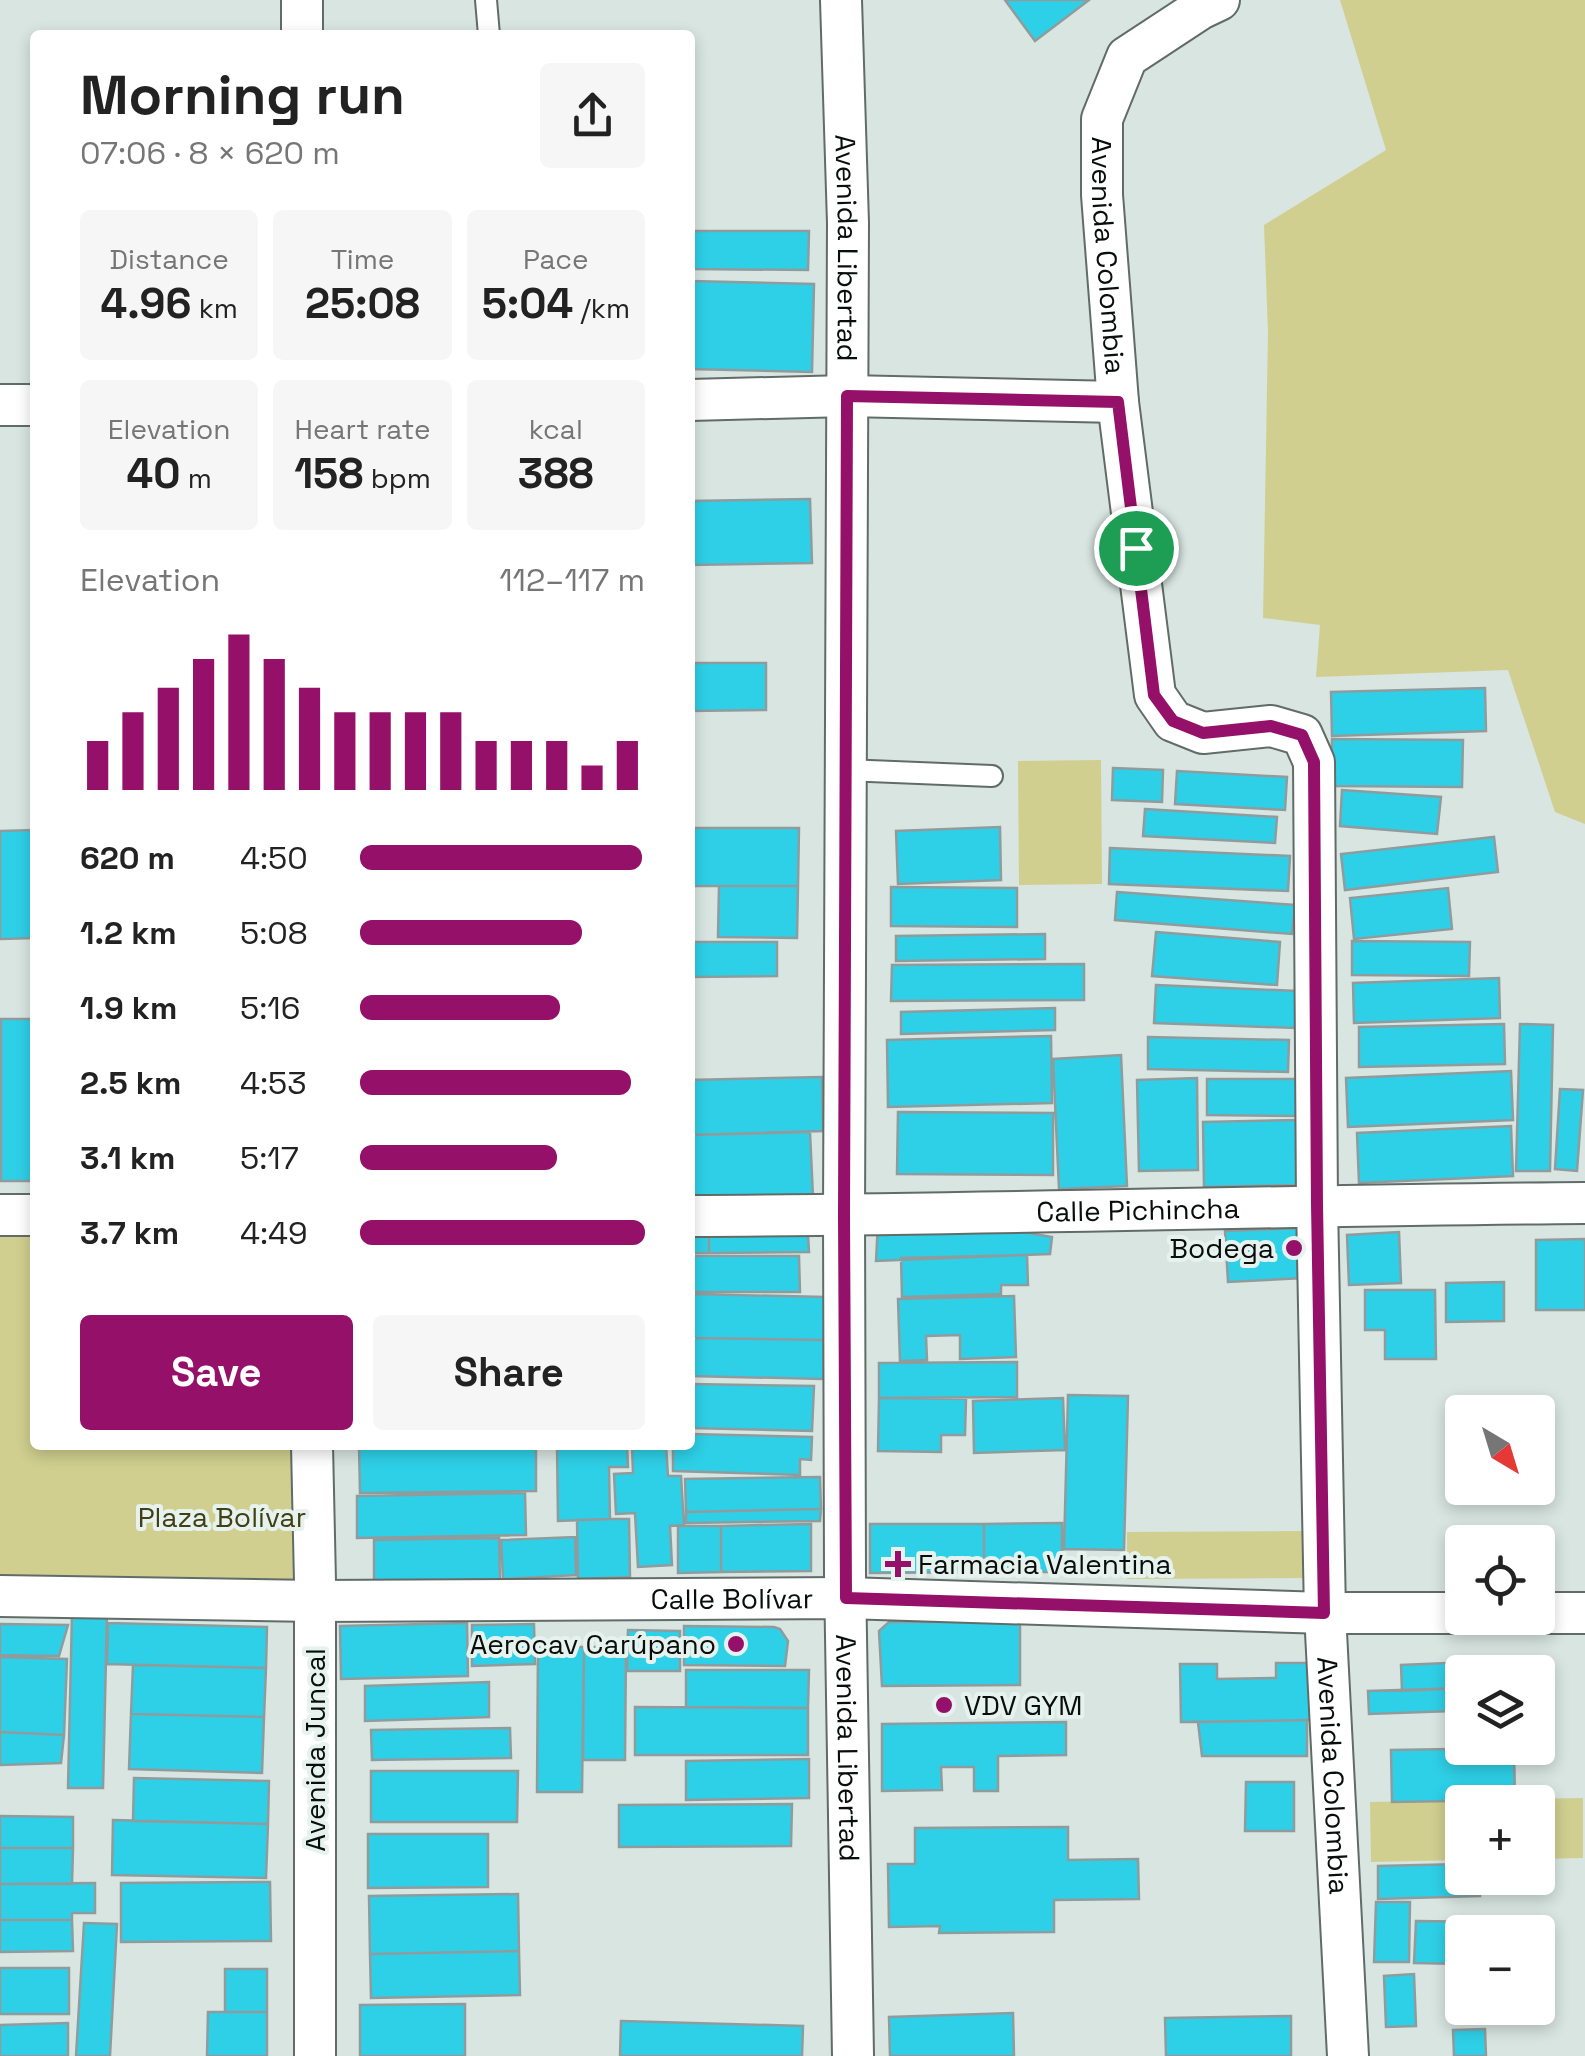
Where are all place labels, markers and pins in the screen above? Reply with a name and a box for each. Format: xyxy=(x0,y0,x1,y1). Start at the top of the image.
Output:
pin xyxy=(1094,506,1179,591)
place label: Bodega xyxy=(1170,1230,1274,1266)
marker: Bodega xyxy=(1283,1237,1305,1259)
place label: Farmacia Valentina xyxy=(918,1546,1172,1582)
marker: Farmacia Valentina xyxy=(887,1553,909,1575)
place label: Aerocav Carúpano xyxy=(470,1626,716,1662)
marker: Aerocav Carúpano xyxy=(725,1633,747,1655)
place label: VDV GYM xyxy=(964,1687,1083,1723)
marker: VDV GYM xyxy=(933,1694,955,1716)

